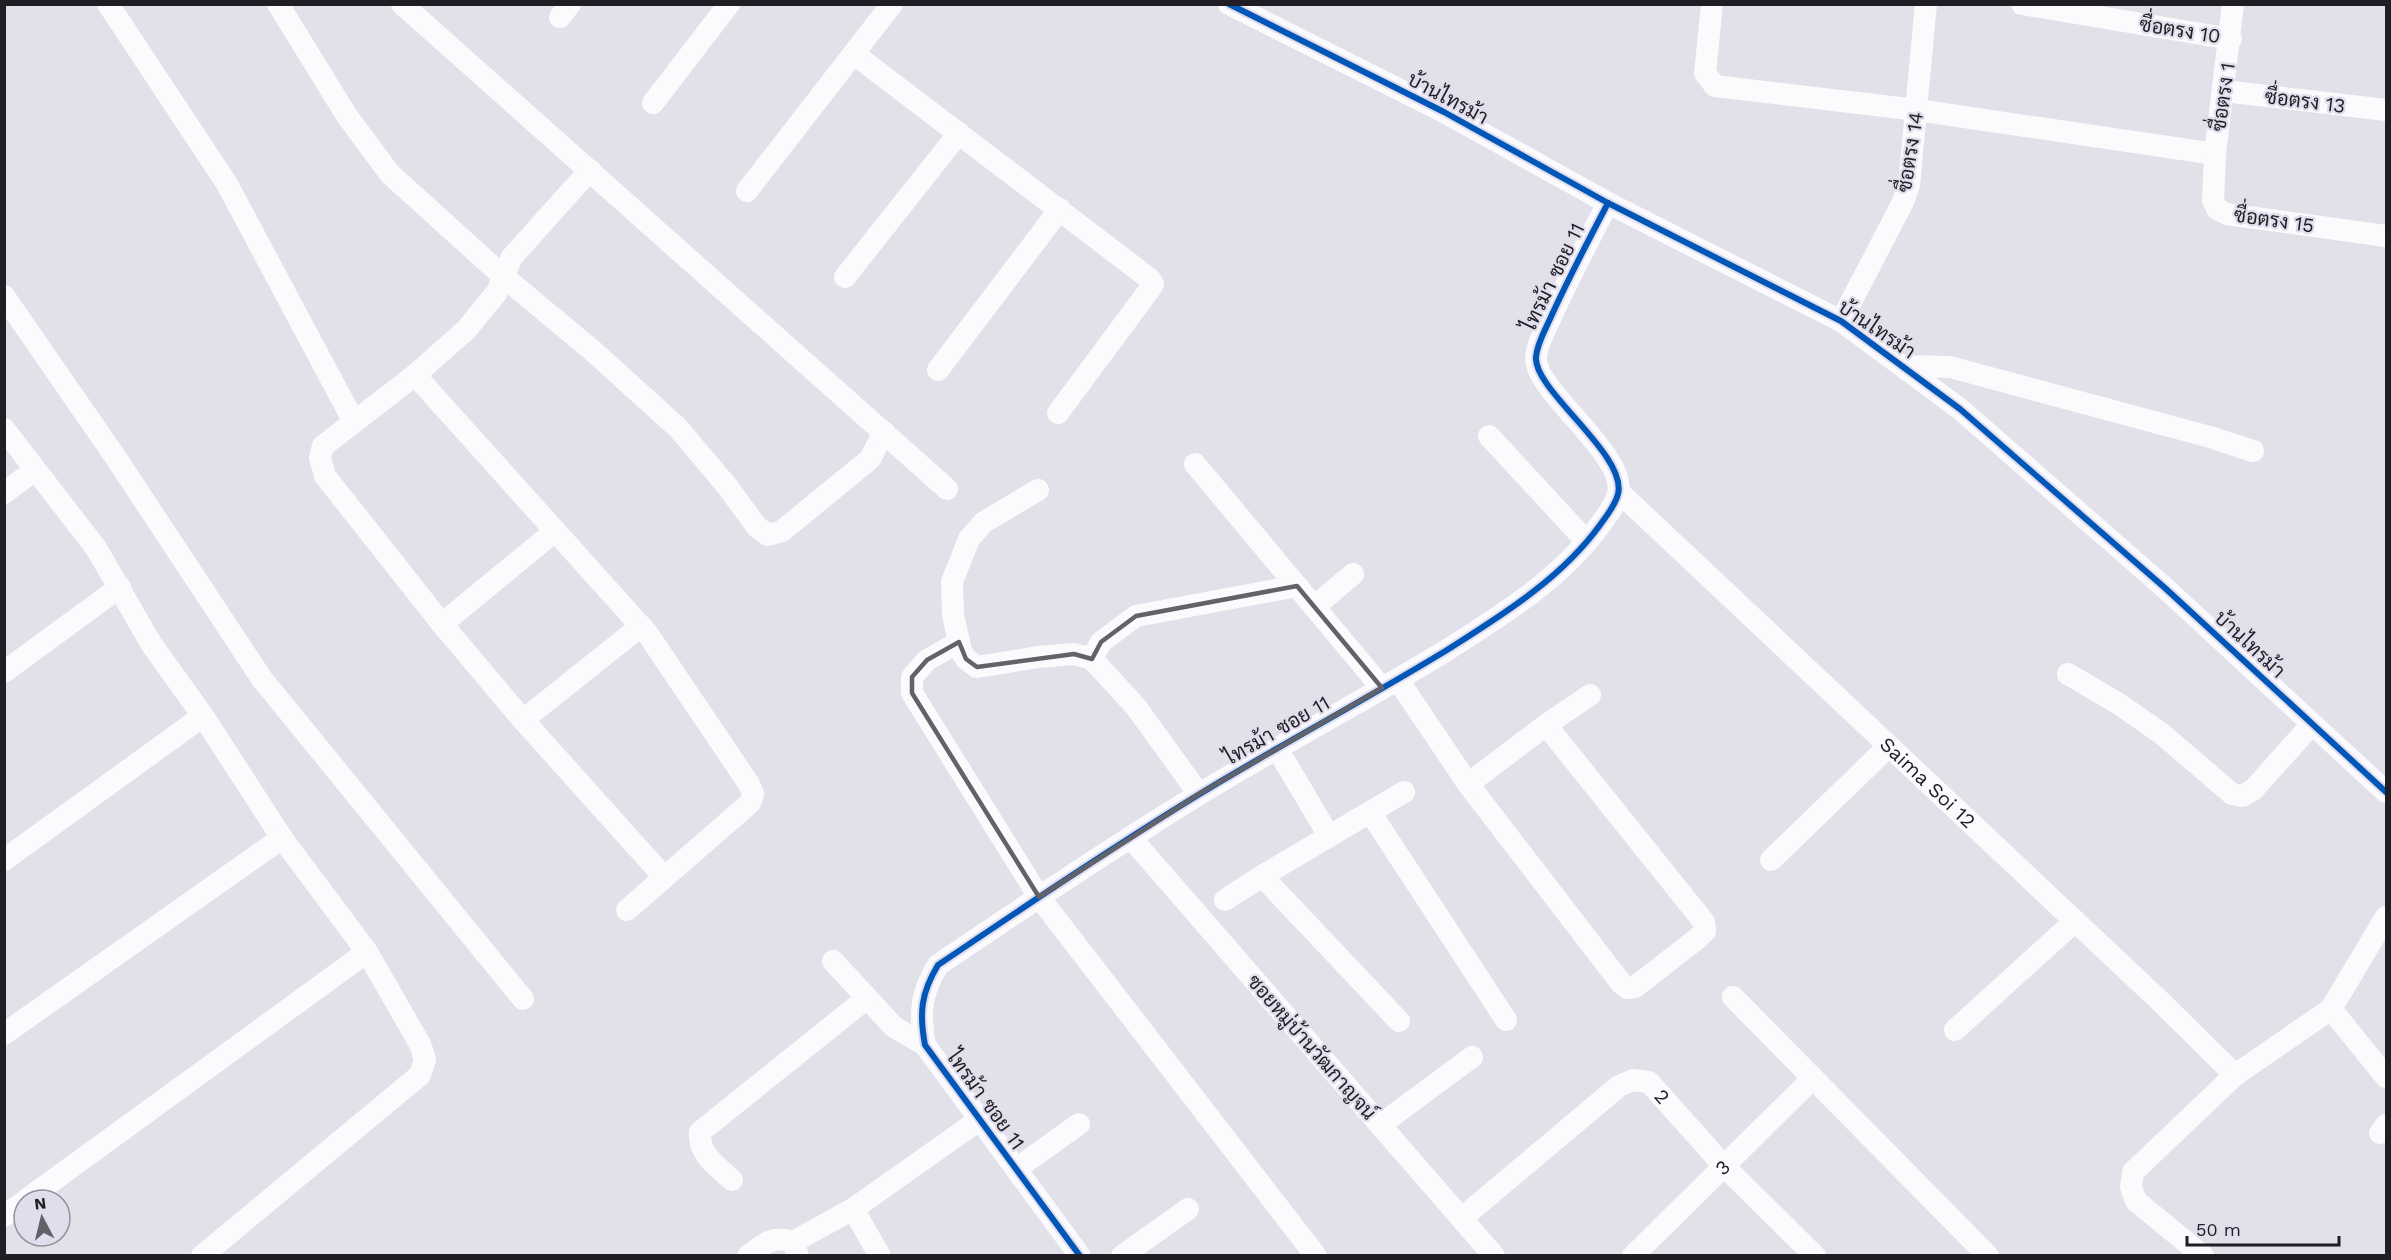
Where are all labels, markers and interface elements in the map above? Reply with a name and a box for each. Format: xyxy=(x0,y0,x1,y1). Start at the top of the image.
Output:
street label: ซื่อตรง 10 xyxy=(2138,7,2223,48)
street label: ซื่อตรง 1 xyxy=(2201,60,2240,133)
street label: บ้านไทรม้า xyxy=(1404,66,1493,129)
street label: ซื่อตรง 13 xyxy=(2263,79,2347,118)
street label: ซื่อตรง 14 xyxy=(1887,109,1928,194)
street label: ซื่อตรง 15 xyxy=(2232,198,2316,238)
street label: ไทรม้า ซอย 11 xyxy=(1515,219,1589,337)
street label: บ้านไทรม้า xyxy=(1834,294,1921,364)
street label: บ้านไทรม้า xyxy=(2210,605,2291,683)
street label: ไทรม้า ซอย 11 xyxy=(1218,690,1334,771)
street label: Saima Soi 12 xyxy=(1875,732,1981,833)
street label: ซอยหมู่บ้านวัฒกาญจน์ xyxy=(1240,968,1383,1126)
street label: ไทรม้า ซอย 11 xyxy=(941,1043,1031,1154)
street label: 2 xyxy=(1649,1084,1675,1109)
street label: 3 xyxy=(1710,1155,1735,1180)
north arrow xyxy=(12,1188,72,1248)
text: N xyxy=(33,1193,47,1214)
scale bar xyxy=(2187,1209,2338,1247)
text: 50 m xyxy=(2196,1219,2241,1240)

